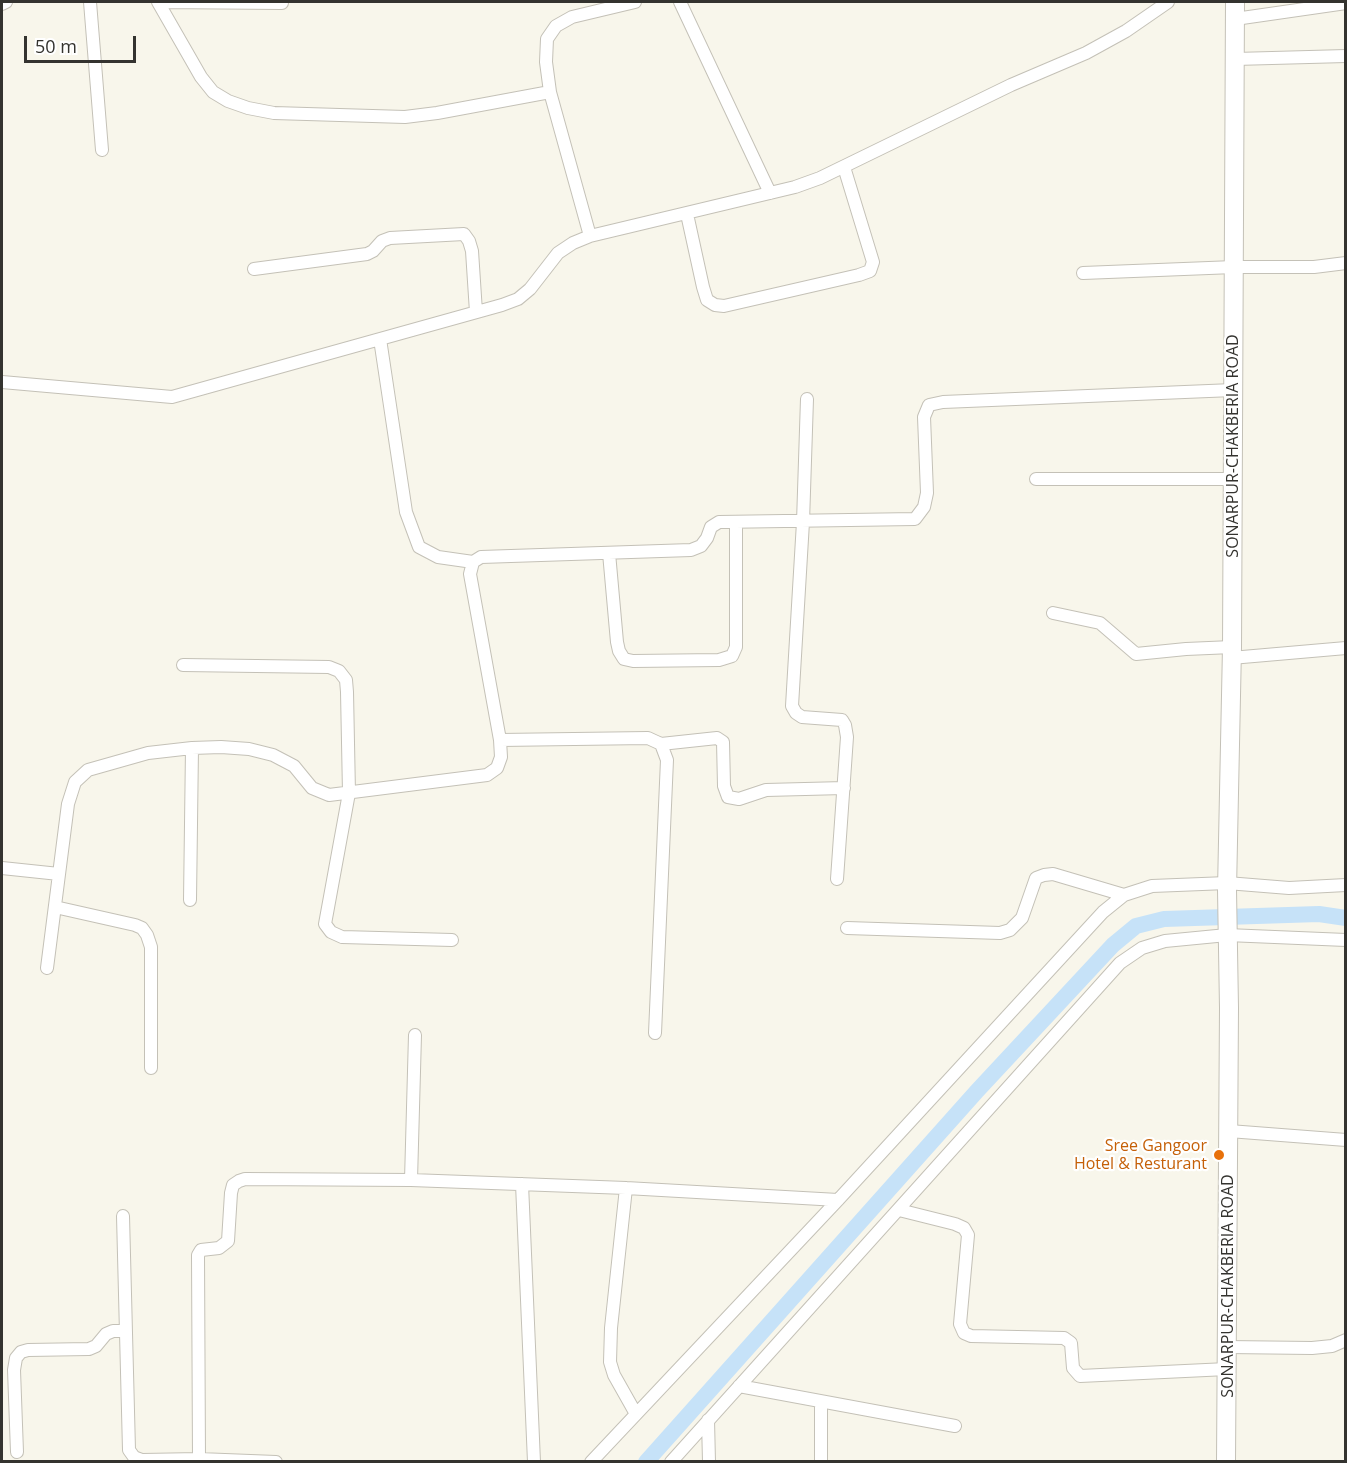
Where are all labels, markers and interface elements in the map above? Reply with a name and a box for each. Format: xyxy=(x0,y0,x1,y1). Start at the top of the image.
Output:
scale bar xyxy=(27,24,140,62)
text: 50 m xyxy=(35,34,77,58)
street label: SONARPUR-CHAKBERIA ROAD xyxy=(1223,334,1243,558)
place label: Sree Gangoor Hotel & Resturant xyxy=(1074,1136,1207,1174)
marker: Sree Gangoor Hotel & Resturant xyxy=(1212,1148,1226,1162)
street label: SONARPUR-CHAKBERIA ROAD xyxy=(1218,1174,1238,1398)

